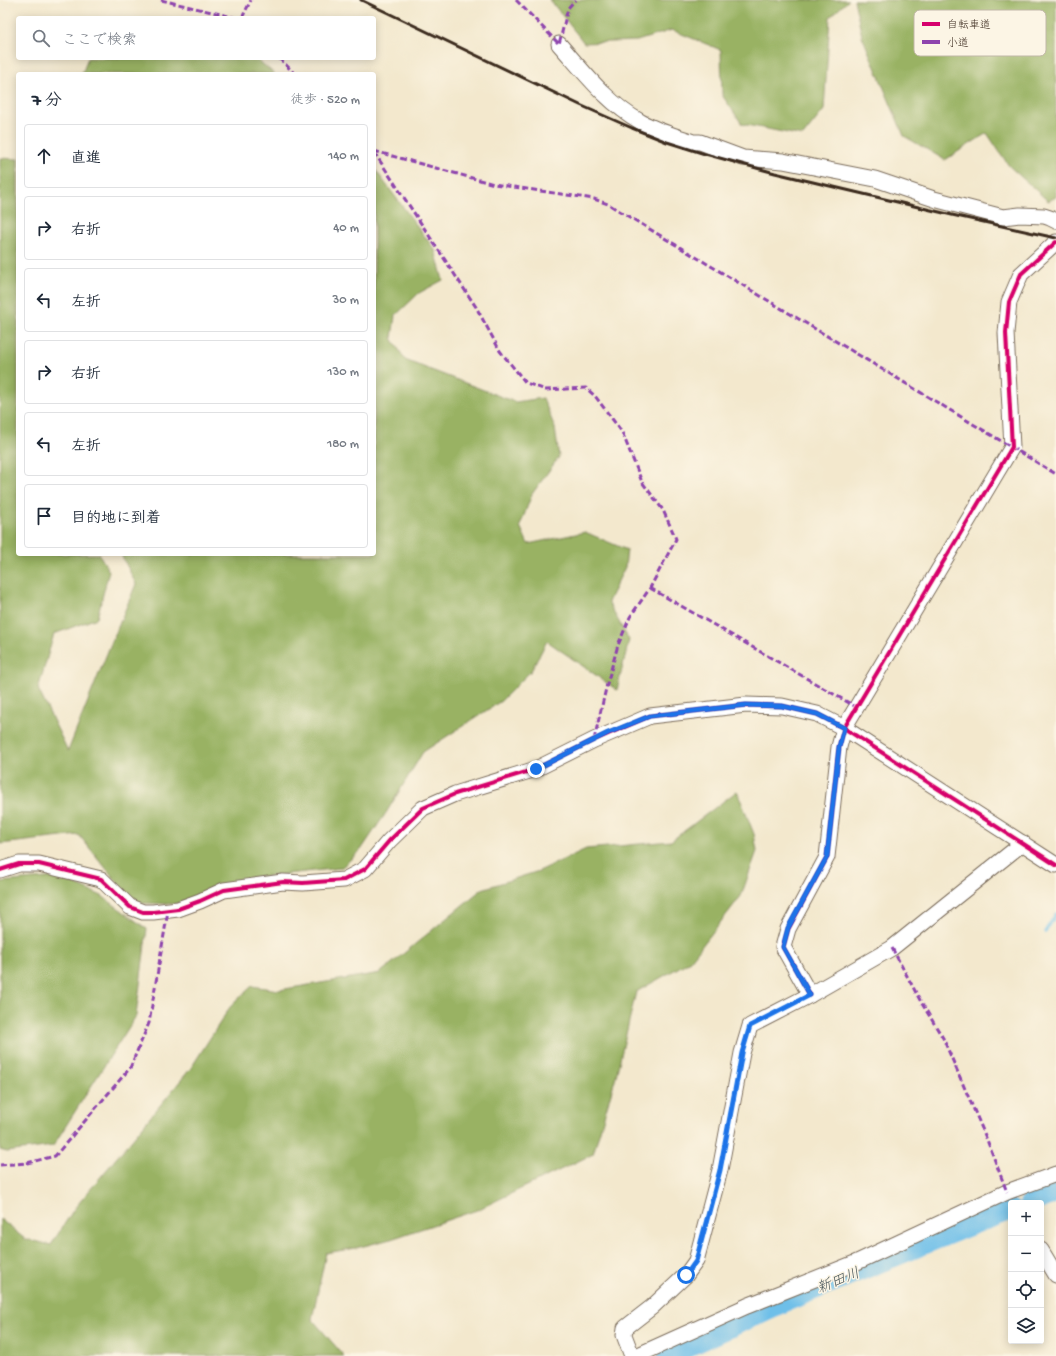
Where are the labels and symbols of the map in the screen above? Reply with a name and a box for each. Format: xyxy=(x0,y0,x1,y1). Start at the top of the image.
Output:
legend xyxy=(914,10,1046,56)
text: 自転車道 xyxy=(947,19,991,32)
text: 小道 xyxy=(947,37,969,50)
route end xyxy=(527,760,545,778)
water label: 新田川 xyxy=(815,1265,863,1299)
route start xyxy=(677,1266,695,1284)

